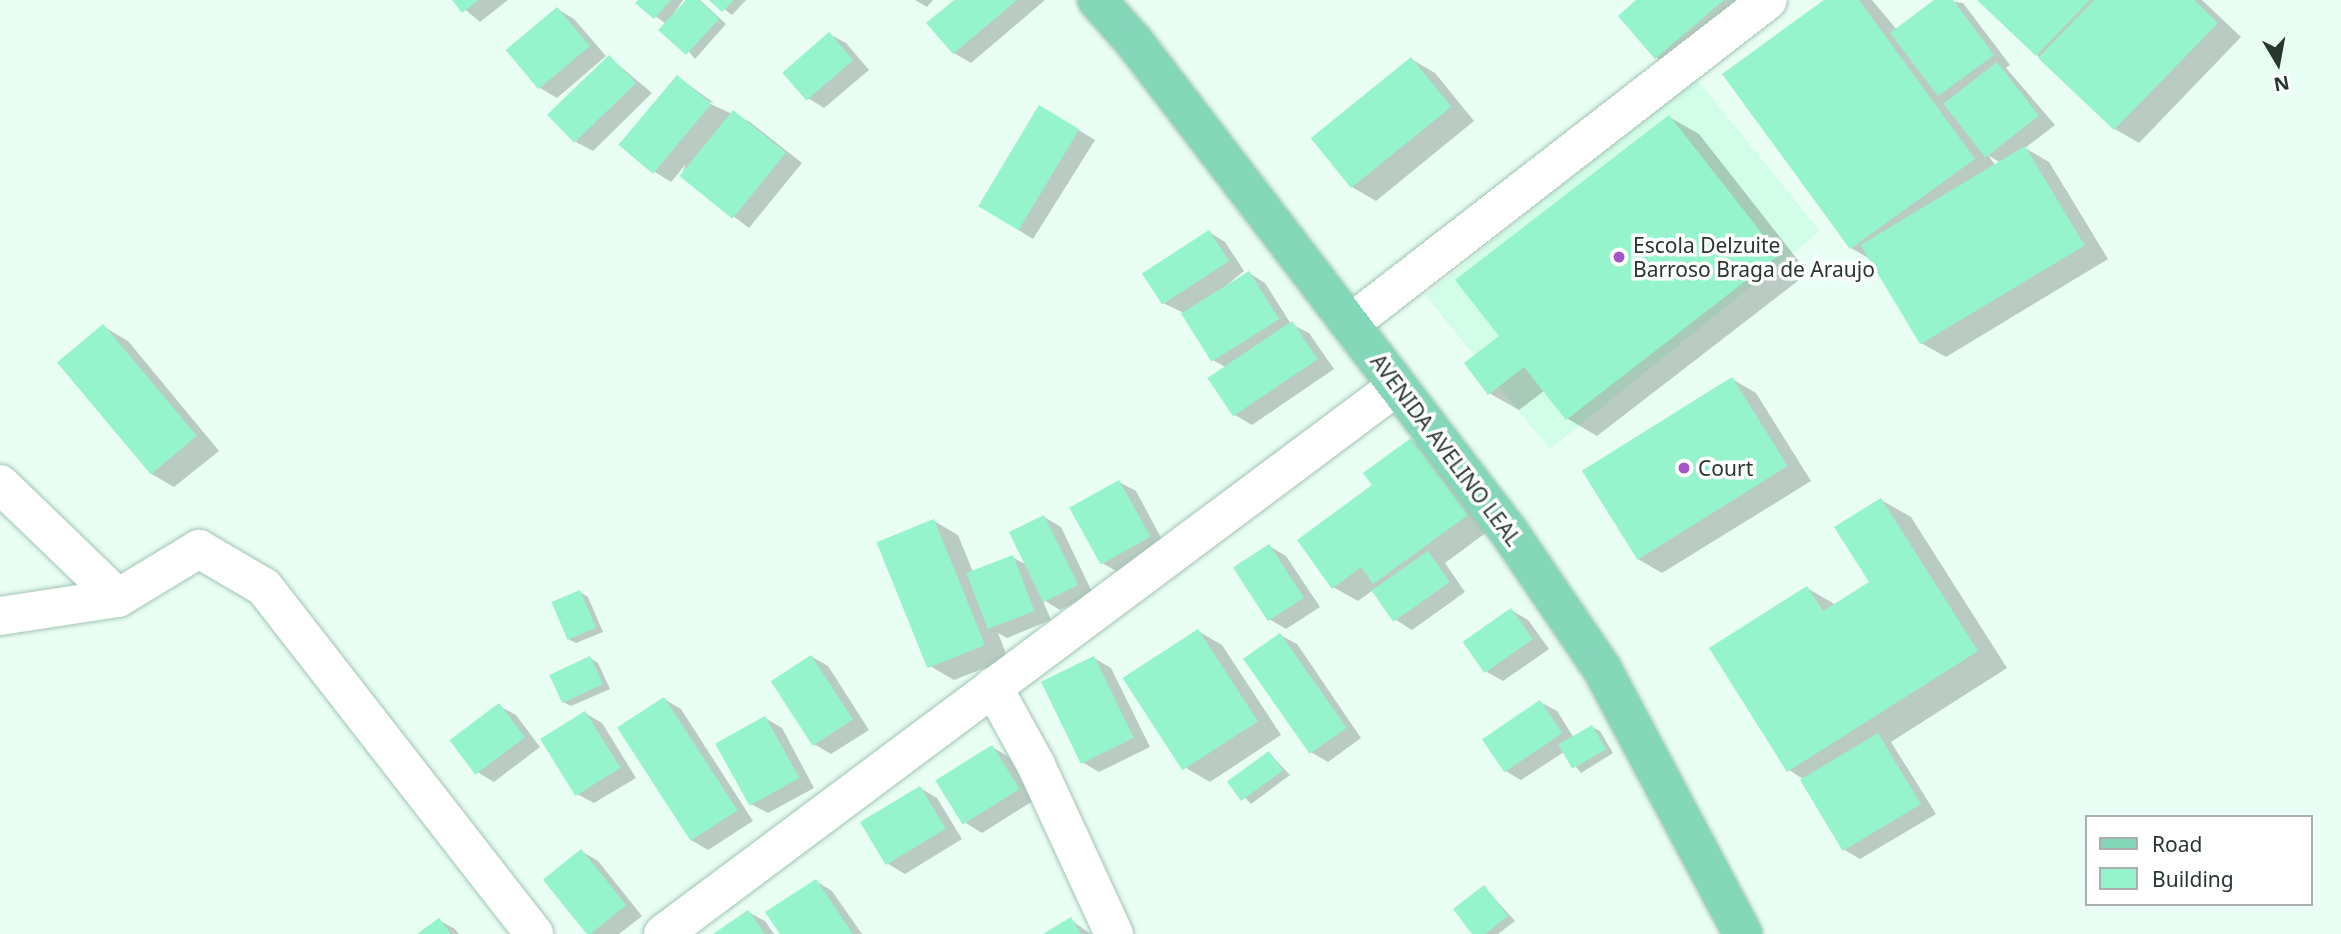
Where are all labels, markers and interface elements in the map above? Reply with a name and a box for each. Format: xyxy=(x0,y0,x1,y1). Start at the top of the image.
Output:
north arrow xyxy=(2243,28,2313,98)
text: N xyxy=(2272,70,2292,98)
place label: Escola Delzuite Barroso Braga de Araujo xyxy=(1633,232,1875,282)
marker: Escola Delzuite Barroso Braga de Araujo xyxy=(1611,249,1627,265)
street label: AVENIDA AVELINO LEAL xyxy=(1366,349,1526,551)
place label: Court xyxy=(1698,455,1753,481)
marker: Court xyxy=(1676,460,1692,476)
legend xyxy=(2086,815,2313,906)
text: Road xyxy=(2152,830,2202,858)
text: Building xyxy=(2152,865,2234,893)

